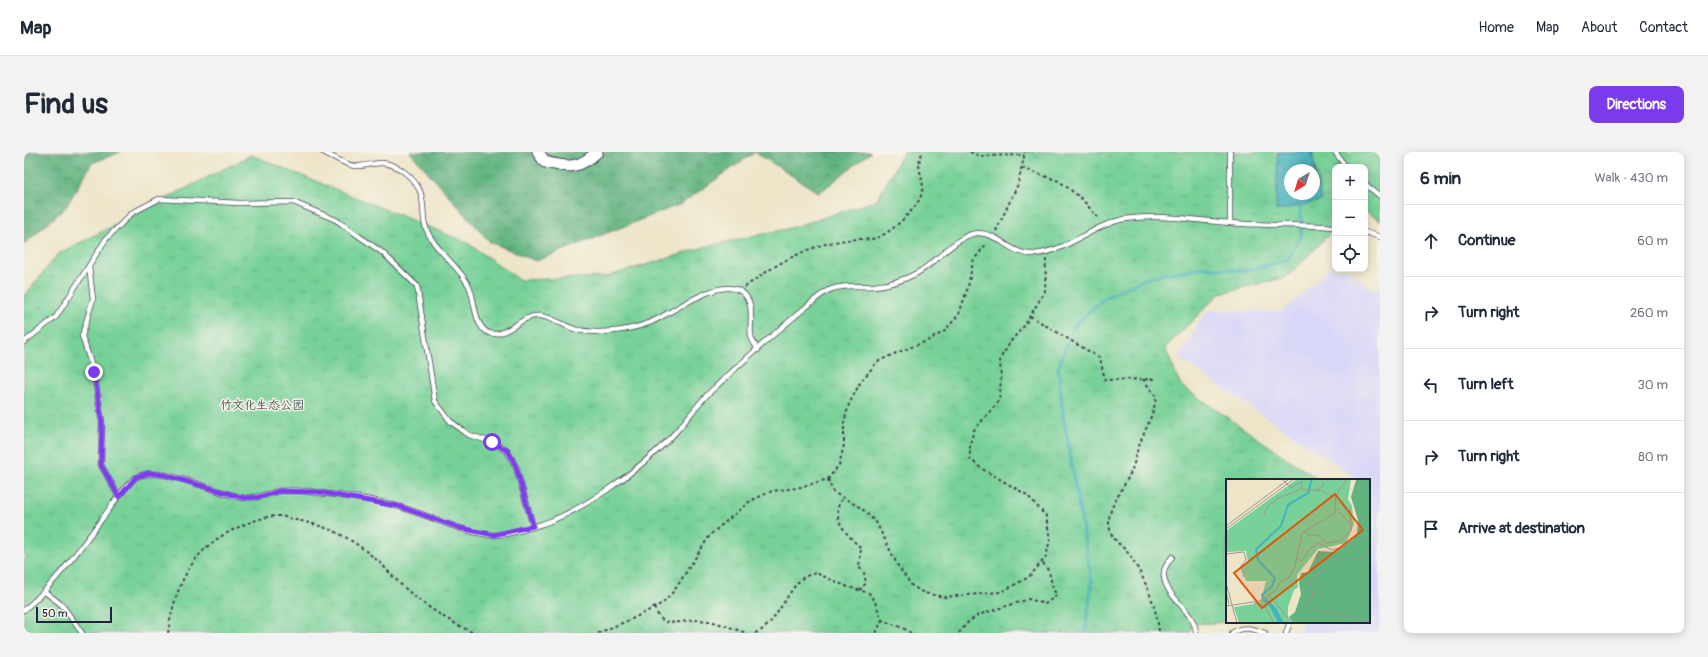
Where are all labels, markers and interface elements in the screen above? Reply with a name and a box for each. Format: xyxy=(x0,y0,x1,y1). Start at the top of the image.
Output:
text: Map xyxy=(20,16,51,40)
text: Home xyxy=(1479,19,1514,36)
text: Map xyxy=(1536,19,1559,36)
text: About xyxy=(1581,19,1617,36)
text: Contact xyxy=(1639,19,1688,36)
button: Directions xyxy=(1589,86,1684,123)
text: Find us xyxy=(24,87,108,122)
north arrow xyxy=(1284,164,1320,200)
map controls xyxy=(1332,164,1368,272)
button: + xyxy=(1332,164,1368,200)
text: 6 min xyxy=(1420,168,1461,189)
text: Walk · 430 m xyxy=(1594,170,1668,186)
button: − xyxy=(1332,200,1368,236)
icon: ahead xyxy=(1420,230,1442,252)
text: Continue xyxy=(1458,231,1516,250)
text: 60 m xyxy=(1637,233,1668,249)
button: locate xyxy=(1332,236,1368,272)
icon: right xyxy=(1420,302,1442,324)
text: Turn right xyxy=(1458,303,1519,322)
text: 260 m xyxy=(1630,305,1668,321)
route end xyxy=(85,363,103,381)
icon: left xyxy=(1420,374,1442,396)
text: Turn left xyxy=(1458,375,1514,394)
text: 30 m xyxy=(1638,377,1668,393)
park label: 竹文化生态公园 xyxy=(220,398,304,413)
route start xyxy=(483,433,501,451)
icon: right xyxy=(1420,446,1442,468)
text: Turn right xyxy=(1458,447,1519,466)
text: 80 m xyxy=(1638,449,1668,465)
inset map xyxy=(1226,479,1370,623)
icon: arrive xyxy=(1420,518,1442,540)
text: Arrive at destination xyxy=(1458,519,1585,538)
scale bar xyxy=(36,605,112,624)
text: 50 m xyxy=(42,607,68,620)

